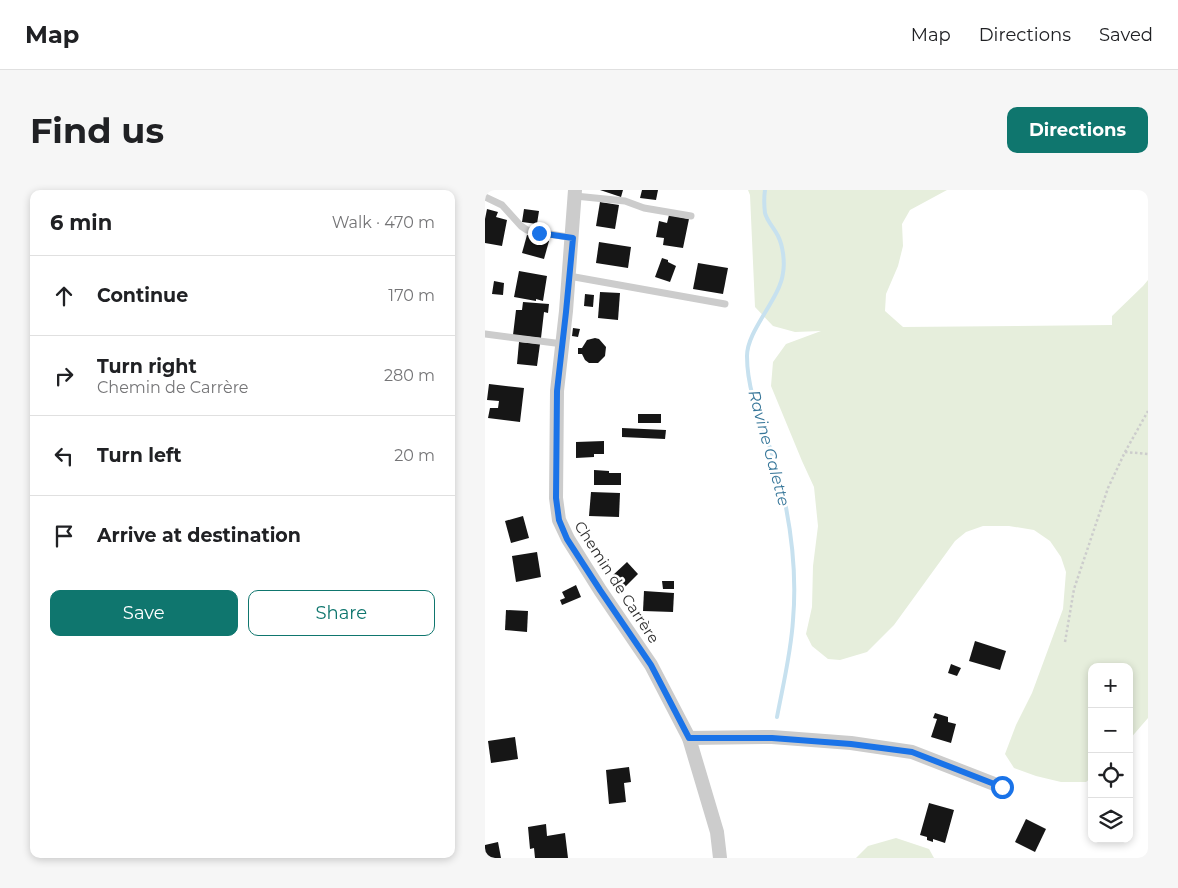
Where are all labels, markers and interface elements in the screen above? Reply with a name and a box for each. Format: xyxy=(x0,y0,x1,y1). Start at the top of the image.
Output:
text: Map xyxy=(25,20,79,49)
text: Map xyxy=(911,24,951,46)
text: Directions xyxy=(979,24,1071,46)
text: Saved xyxy=(1099,24,1153,46)
button: Directions xyxy=(1007,107,1148,153)
text: Find us xyxy=(30,109,164,152)
text: 6 min xyxy=(50,210,112,235)
text: Walk · 470 m xyxy=(332,213,435,232)
route end xyxy=(528,222,551,245)
icon: ahead xyxy=(50,282,78,310)
text: Continue xyxy=(97,284,188,307)
text: 170 m xyxy=(388,286,435,305)
text: Turn right xyxy=(97,355,197,378)
icon: right xyxy=(50,362,78,390)
text: 280 m xyxy=(384,366,435,385)
text: Chemin de Carrère xyxy=(97,378,249,397)
water label: Ravine Galette xyxy=(744,388,794,508)
icon: left xyxy=(50,442,78,470)
text: Turn left xyxy=(97,444,182,467)
text: 20 m xyxy=(394,446,435,465)
street label: Chemin de Carrère xyxy=(570,517,664,647)
icon: arrive xyxy=(50,522,78,550)
text: Arrive at destination xyxy=(97,524,301,547)
button: Save xyxy=(50,590,238,636)
button: Share xyxy=(248,590,435,636)
map controls xyxy=(1088,663,1133,843)
button: + xyxy=(1088,663,1133,708)
button: − xyxy=(1088,708,1133,753)
button: locate xyxy=(1088,753,1133,798)
route start xyxy=(991,776,1014,799)
button: layers xyxy=(1088,798,1133,843)

